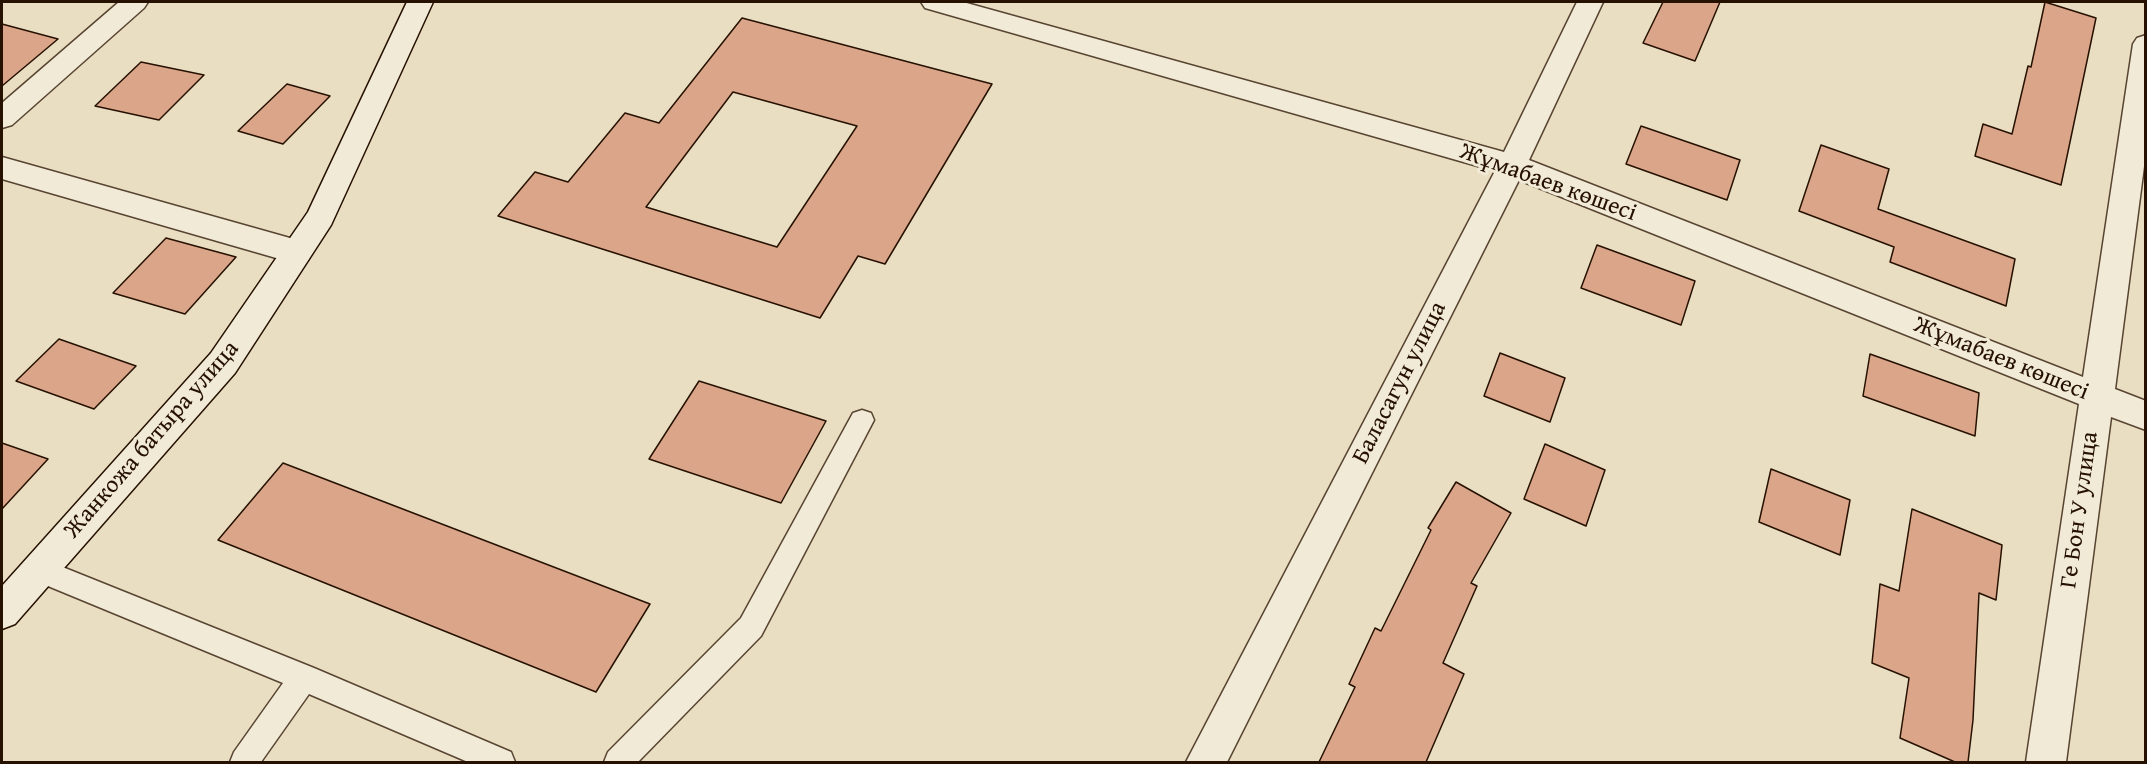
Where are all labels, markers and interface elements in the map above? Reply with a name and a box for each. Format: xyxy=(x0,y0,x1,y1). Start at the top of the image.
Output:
street label: Жұмабаев көшесі xyxy=(1456,138,1640,228)
street label: Баласагун улица xyxy=(1347,297,1453,469)
street label: Жұмабаев көшесі xyxy=(1909,311,2093,407)
street label: Жанкожа батыра улица xyxy=(58,335,246,545)
street label: Ге Бон У улица xyxy=(2055,430,2105,590)

